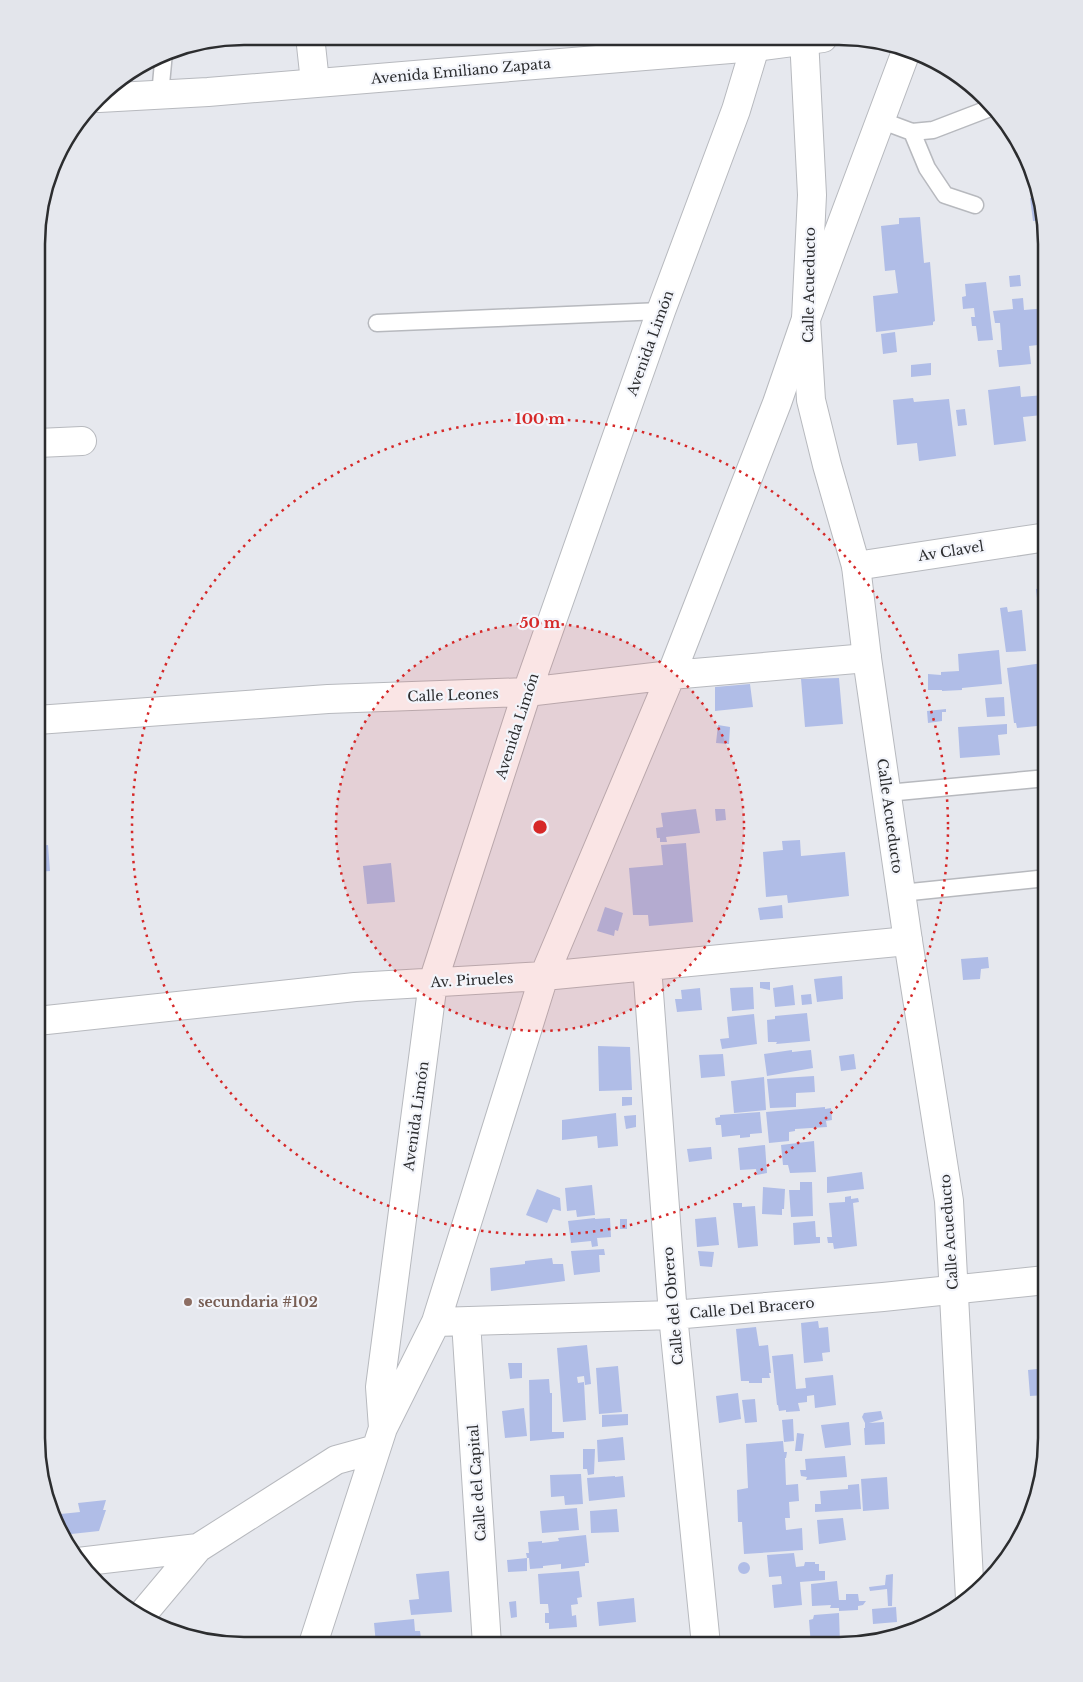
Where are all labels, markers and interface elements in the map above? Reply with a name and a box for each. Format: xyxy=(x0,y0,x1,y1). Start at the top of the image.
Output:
street label: Avenida Emiliano Zapata xyxy=(369,54,552,88)
street label: Calle Acueducto xyxy=(799,227,819,343)
street label: Avenida Limón xyxy=(622,288,677,399)
text: 100 m xyxy=(515,409,565,428)
street label: Av Clavel xyxy=(916,537,986,565)
text: 50 m xyxy=(520,613,561,632)
street label: Avenida Limón xyxy=(491,670,543,782)
street label: Calle Leones xyxy=(407,684,499,706)
street label: Calle Acueducto xyxy=(873,757,907,875)
centre of rings xyxy=(531,818,549,836)
street label: Av. Pirueles xyxy=(429,969,514,991)
street label: Avenida Limón xyxy=(399,1060,433,1173)
street label: Calle Acueducto xyxy=(936,1174,962,1290)
street label: Calle del Obrero xyxy=(659,1246,687,1366)
place label: secundaria #102 xyxy=(198,1293,318,1311)
street label: Calle Del Bracero xyxy=(689,1294,815,1322)
marker: secundaria #102 xyxy=(182,1296,194,1308)
street label: Calle del Capital xyxy=(464,1424,490,1542)

